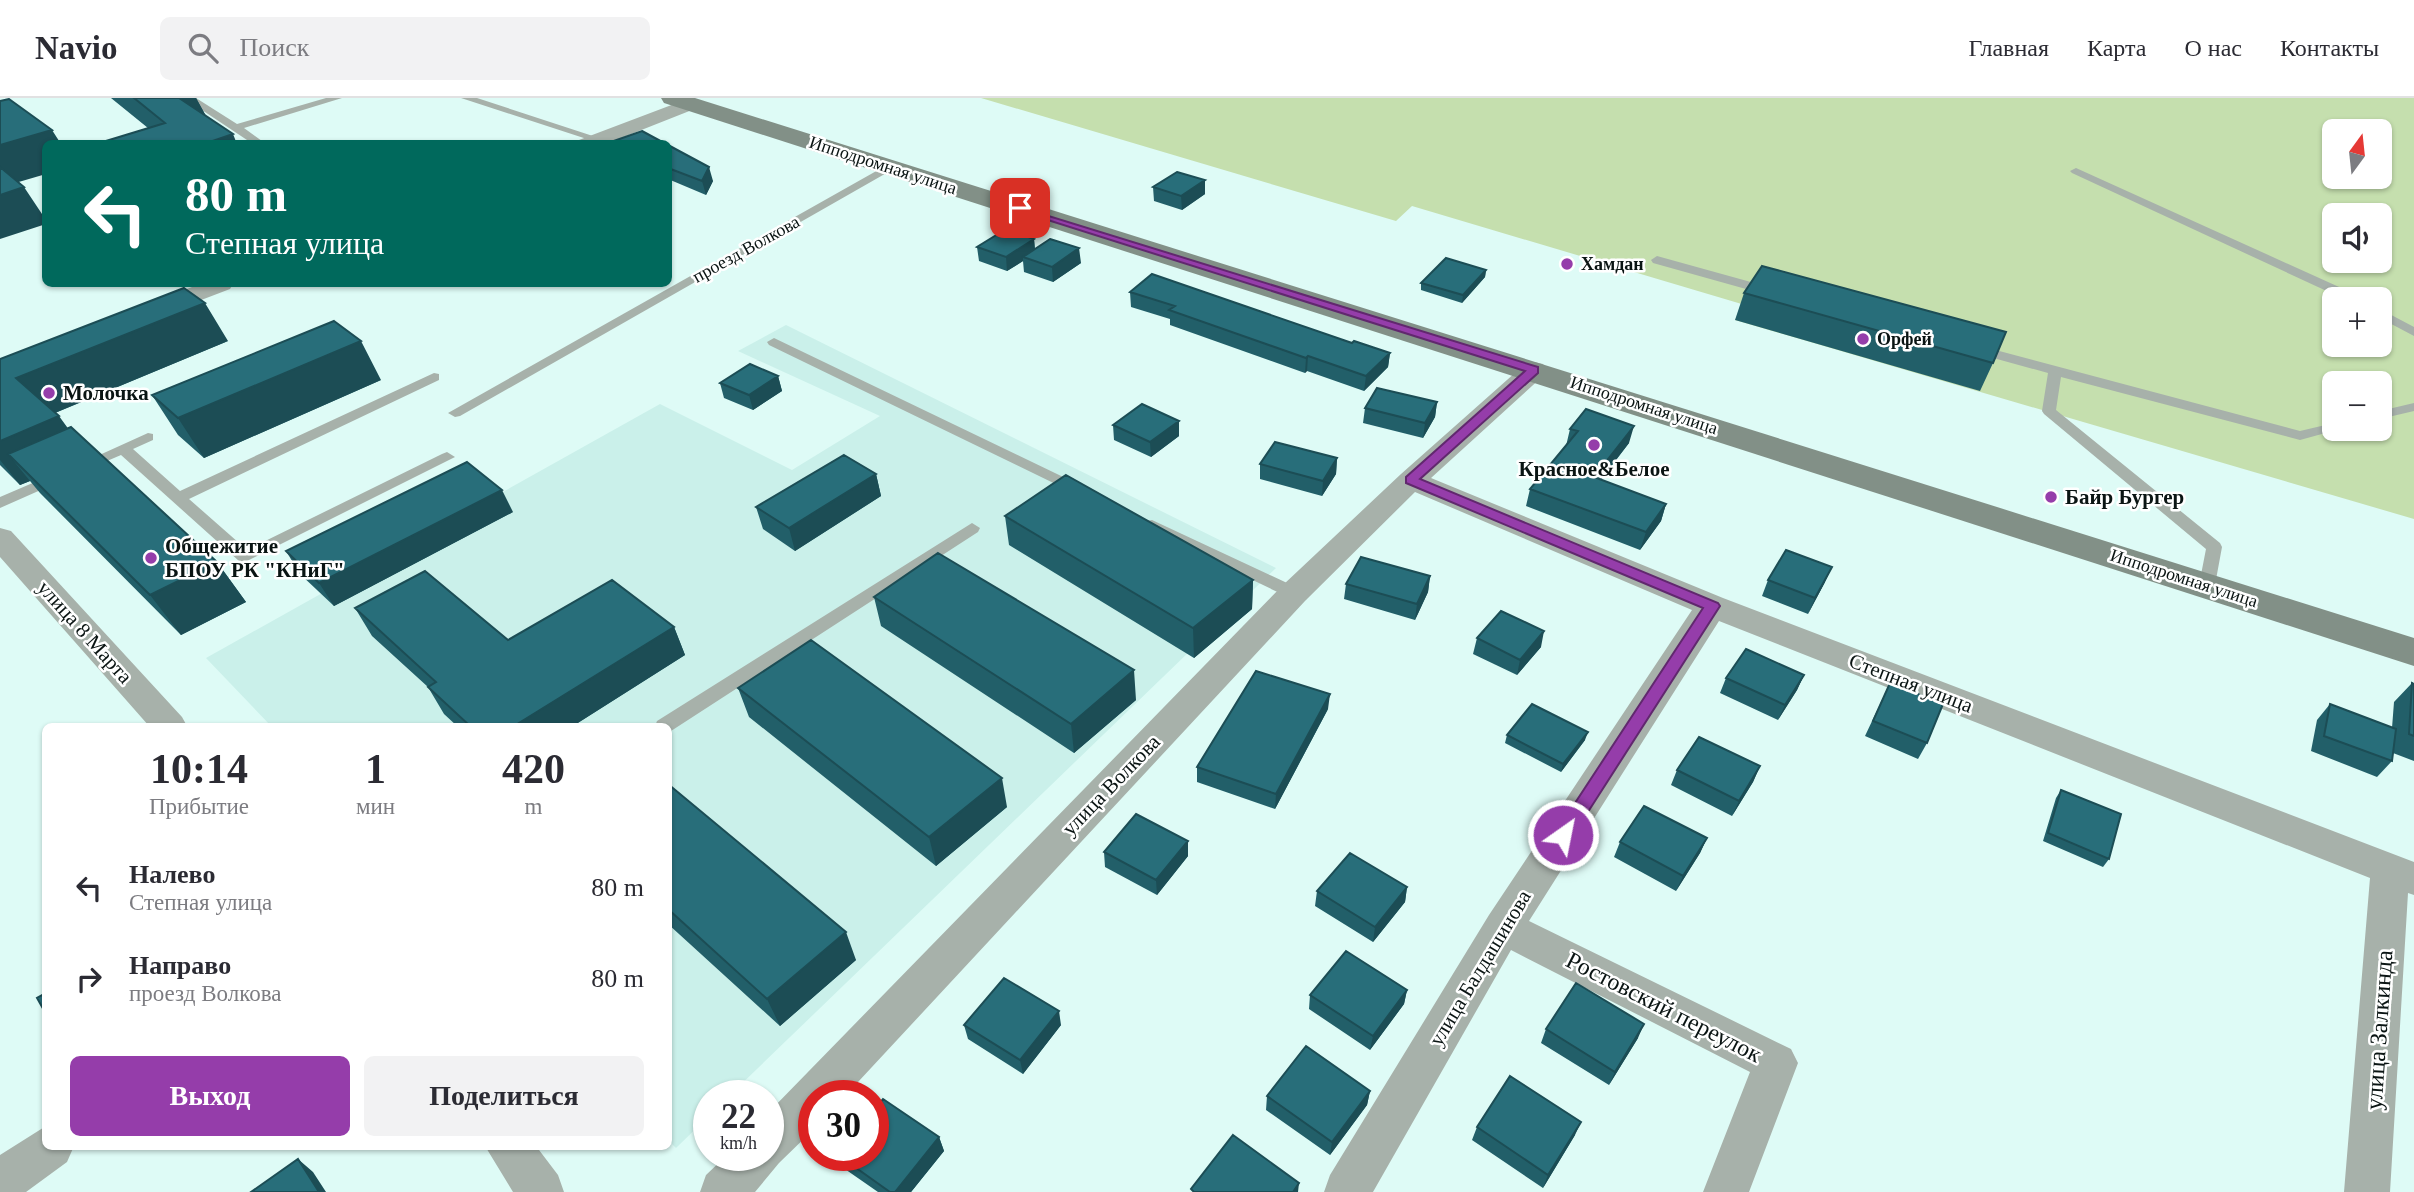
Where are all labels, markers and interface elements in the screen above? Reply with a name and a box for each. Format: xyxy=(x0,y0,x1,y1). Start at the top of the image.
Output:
search box xyxy=(160,17,650,80)
icon: search xyxy=(184,29,222,67)
text: Navio xyxy=(35,30,118,66)
text: Поиск xyxy=(240,33,309,62)
text: Главная xyxy=(1968,35,2049,61)
text: Карта xyxy=(2087,35,2146,61)
text: О нас xyxy=(2184,35,2242,61)
text: Контакты xyxy=(2280,35,2379,61)
north arrow xyxy=(2322,119,2392,189)
map controls xyxy=(2322,119,2392,441)
street label: Ипподромная улица xyxy=(807,132,959,198)
text: 80 m xyxy=(185,167,287,222)
icon: left xyxy=(70,168,161,259)
pin xyxy=(990,178,1050,238)
icon: arrive xyxy=(1001,189,1039,227)
button: sound xyxy=(2322,203,2392,273)
street label: проезд Волкова xyxy=(689,211,803,287)
text: Степная улица xyxy=(185,225,384,261)
place label: Хамдан xyxy=(1581,254,1644,274)
marker: Хамдан xyxy=(1559,256,1575,272)
button: + xyxy=(2322,287,2392,357)
place label: Орфей xyxy=(1877,329,1932,349)
marker: Орфей xyxy=(1855,331,1871,347)
button: − xyxy=(2322,371,2392,441)
street label: Ипподромная улица xyxy=(1568,372,1720,438)
place label: Молочка xyxy=(63,381,149,405)
marker: Молочка xyxy=(41,385,57,401)
marker: Красное&Белое xyxy=(1586,437,1602,453)
place label: Красное&Белое xyxy=(1519,457,1669,481)
place label: Байр Бургер xyxy=(2065,485,2184,509)
marker: Байр Бургер xyxy=(2043,489,2059,505)
place label: Общежитие БПОУ РК "КНиГ" xyxy=(165,534,345,582)
street label: Ипподромная улица xyxy=(2108,545,2260,611)
marker: Общежитие БПОУ РК "КНиГ" xyxy=(143,550,159,566)
street label: улица 8 Марта xyxy=(33,576,138,689)
street label: Степная улица xyxy=(1846,648,1977,718)
street label: улица Волкова xyxy=(1057,729,1165,840)
text: 10:14 xyxy=(150,746,248,792)
text: 1 xyxy=(365,746,386,792)
text: 420 xyxy=(502,746,565,792)
text: Прибытие xyxy=(149,794,249,819)
text: мин xyxy=(356,794,395,819)
text: m xyxy=(525,794,542,819)
position arrow xyxy=(1526,798,1600,872)
text: Налево xyxy=(129,860,215,889)
icon: left xyxy=(70,869,108,907)
text: 80 m xyxy=(591,873,644,902)
street label: улица Балдашинова xyxy=(1424,885,1536,1050)
text: Степная улица xyxy=(129,890,272,915)
street label: Ростовский переулок xyxy=(1562,946,1766,1068)
street label: улица Залкинда xyxy=(2360,949,2398,1111)
text: Направо xyxy=(129,951,231,980)
icon: right xyxy=(70,960,108,998)
text: 80 m xyxy=(591,964,644,993)
text: проезд Волкова xyxy=(129,981,282,1006)
button: Выход xyxy=(70,1056,350,1136)
button: Поделиться xyxy=(364,1056,644,1136)
speed limit sign: 30 xyxy=(798,1080,889,1171)
text: 22 xyxy=(721,1097,756,1136)
text: km/h xyxy=(720,1133,757,1153)

